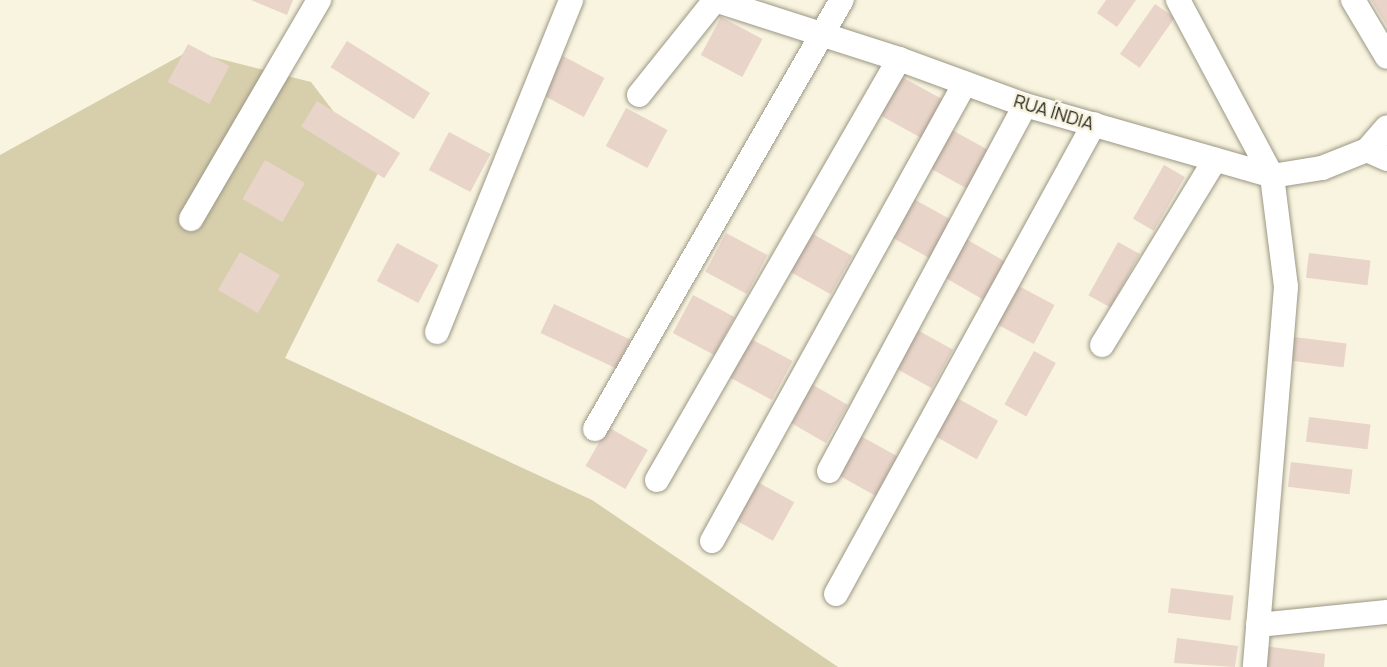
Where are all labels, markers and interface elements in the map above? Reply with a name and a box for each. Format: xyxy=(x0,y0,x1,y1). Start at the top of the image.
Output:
street label: RUA ÍNDIA xyxy=(1011,90,1097,134)

